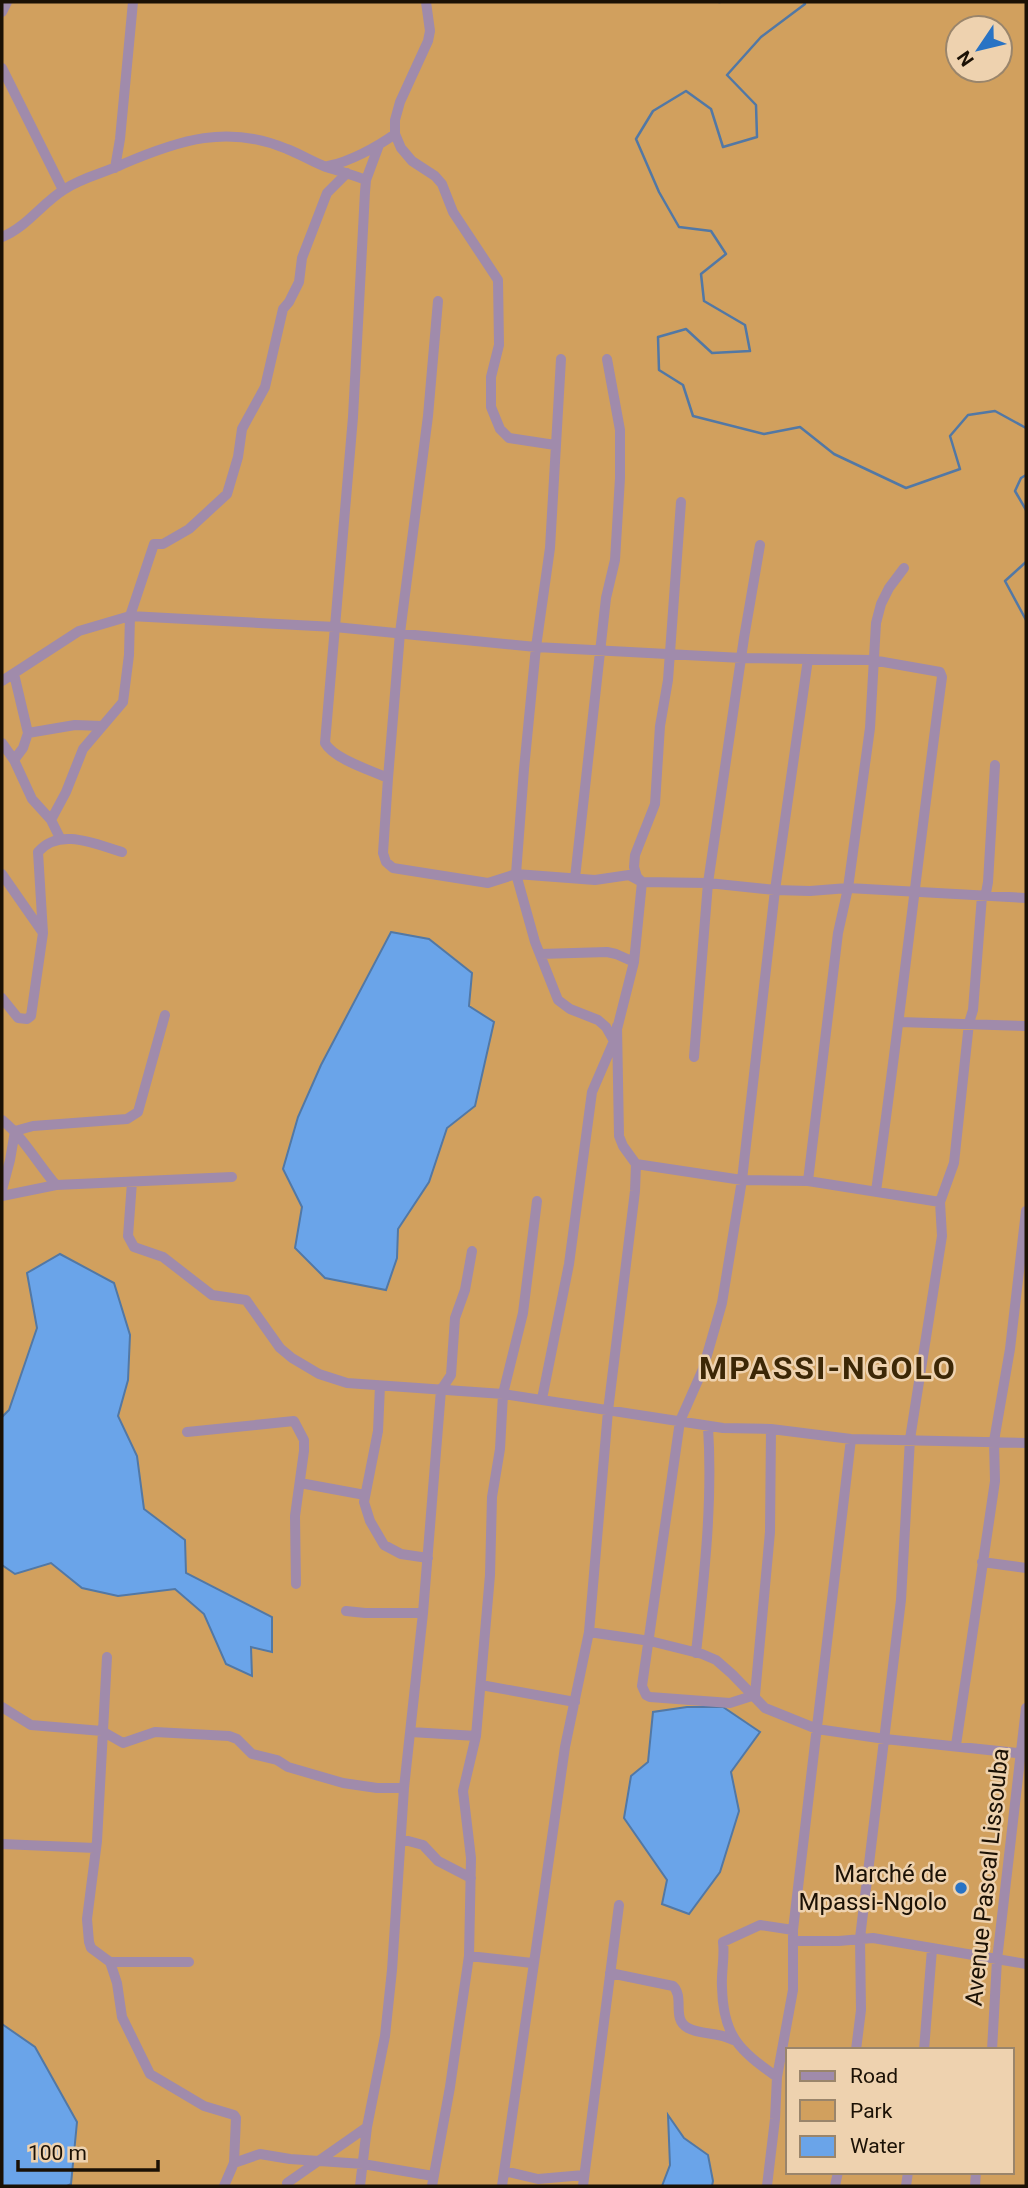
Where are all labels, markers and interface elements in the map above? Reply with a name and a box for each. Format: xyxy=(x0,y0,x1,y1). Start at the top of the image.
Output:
north arrow xyxy=(944,14,1014,84)
text: N xyxy=(952,46,979,71)
district label: MPASSI-NGOLO xyxy=(699,1349,957,1387)
street label: Avenue Pascal Lissouba xyxy=(960,1747,1014,2007)
place label: Marché de Mpassi-Ngolo xyxy=(798,1860,947,1916)
marker: Marché de Mpassi-Ngolo xyxy=(953,1880,969,1896)
legend xyxy=(786,2048,1014,2174)
text: Road xyxy=(850,2064,898,2088)
text: Park xyxy=(850,2099,893,2123)
scale bar xyxy=(18,2128,158,2172)
text: Water xyxy=(850,2134,905,2158)
text: 100 m xyxy=(28,2141,87,2165)

